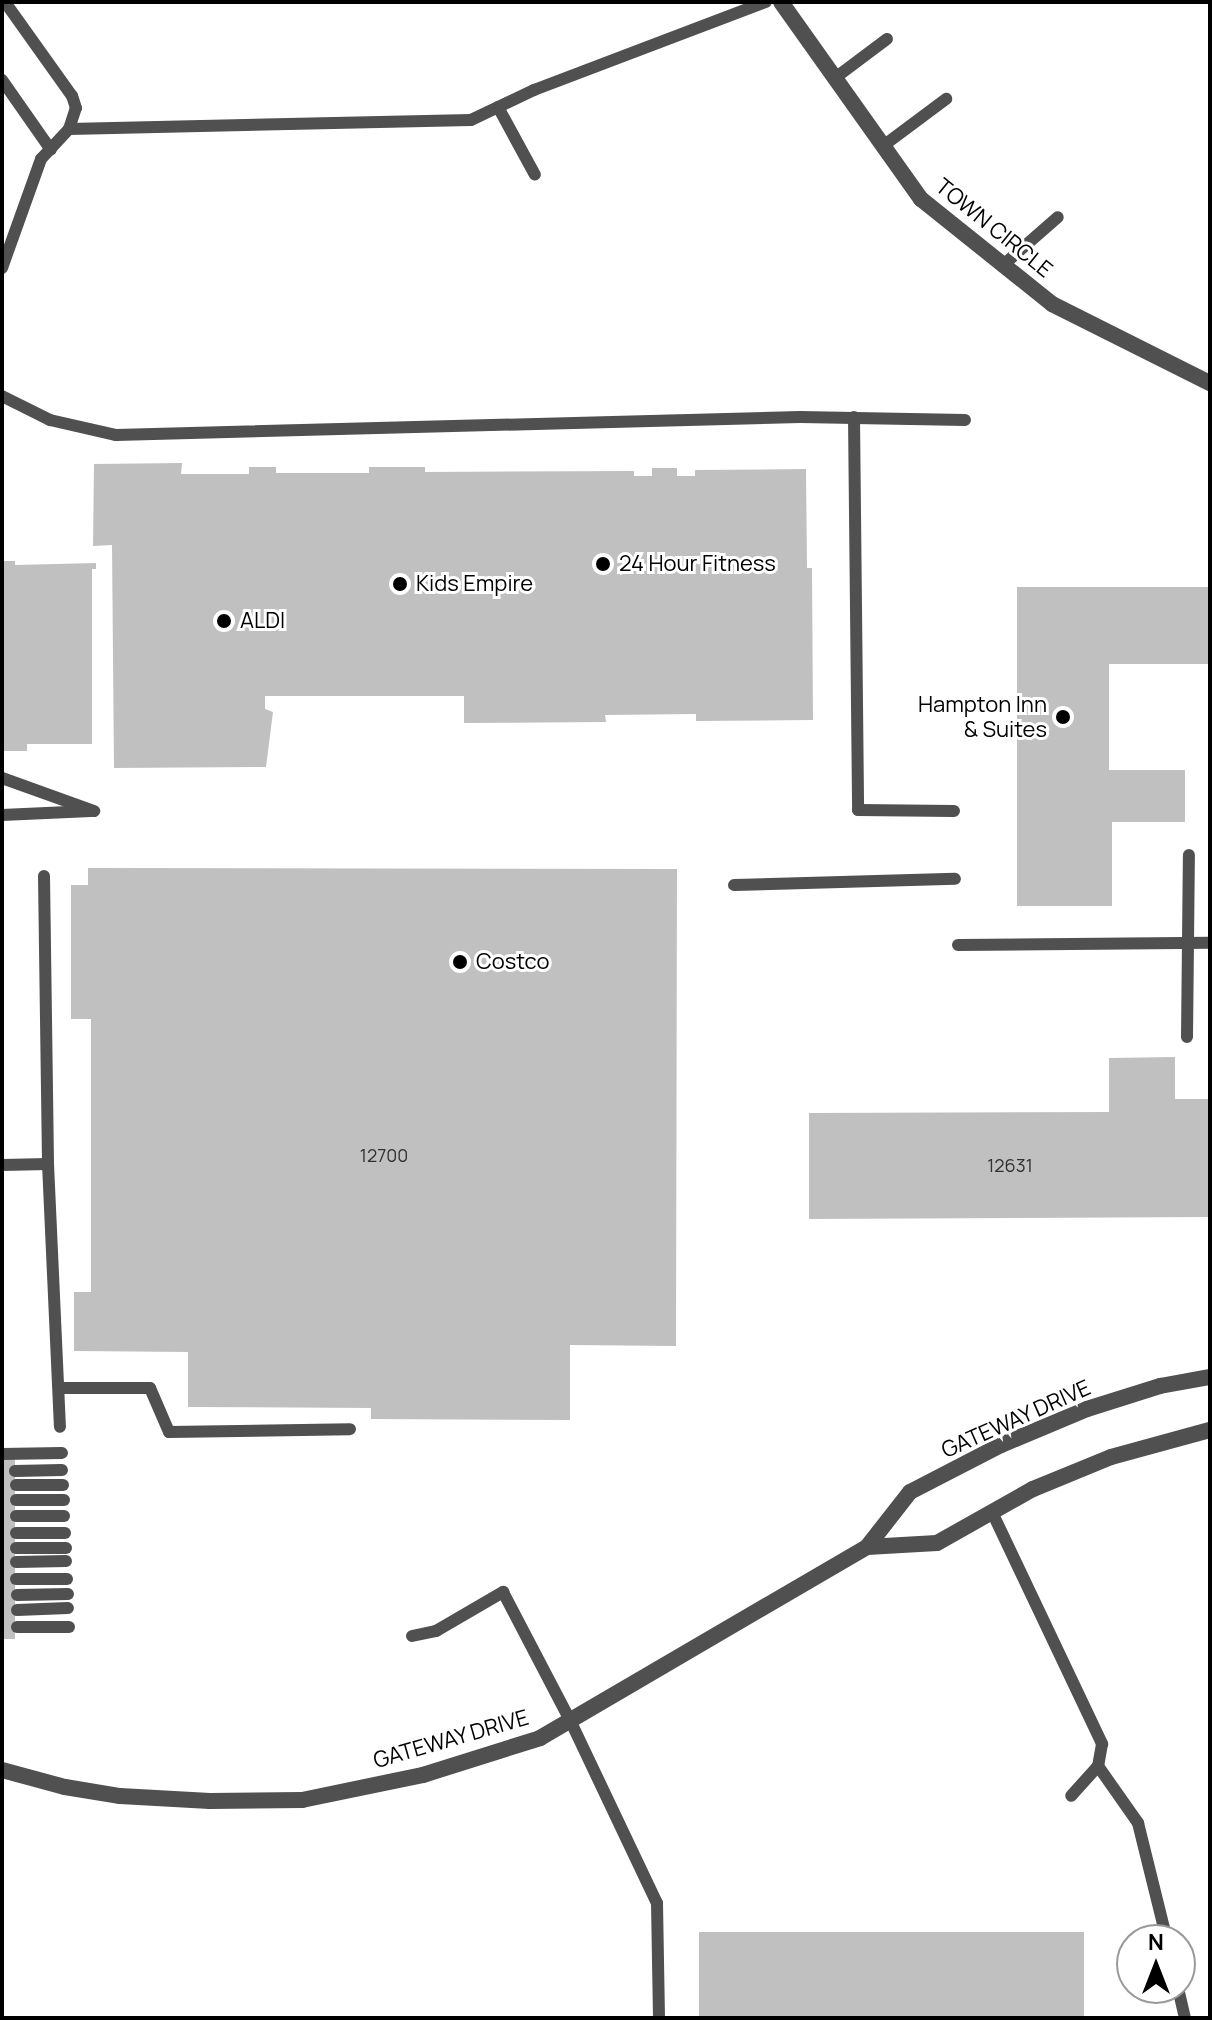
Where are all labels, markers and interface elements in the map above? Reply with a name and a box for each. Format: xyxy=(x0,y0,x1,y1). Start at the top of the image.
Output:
street label: TOWN CIRCLE xyxy=(930,173,1058,283)
place label: 24 Hour Fitness xyxy=(619,551,776,577)
marker: 24 Hour Fitness xyxy=(594,555,612,573)
place label: Kids Empire xyxy=(416,571,533,597)
marker: Kids Empire xyxy=(391,575,409,593)
place label: ALDI xyxy=(240,608,285,634)
marker: ALDI xyxy=(215,612,233,630)
place label: Hampton Inn & Suites xyxy=(918,691,1047,742)
marker: Hampton Inn & Suites xyxy=(1054,708,1072,726)
place label: Costco xyxy=(476,949,549,975)
marker: Costco xyxy=(451,953,469,971)
house number: 12700 xyxy=(360,1144,408,1166)
house number: 12631 xyxy=(987,1154,1033,1176)
street label: GATEWAY DRIVE xyxy=(937,1374,1095,1464)
street label: GATEWAY DRIVE xyxy=(370,1704,532,1774)
north arrow xyxy=(1116,1924,1196,2004)
text: N xyxy=(1148,1927,1164,1957)

